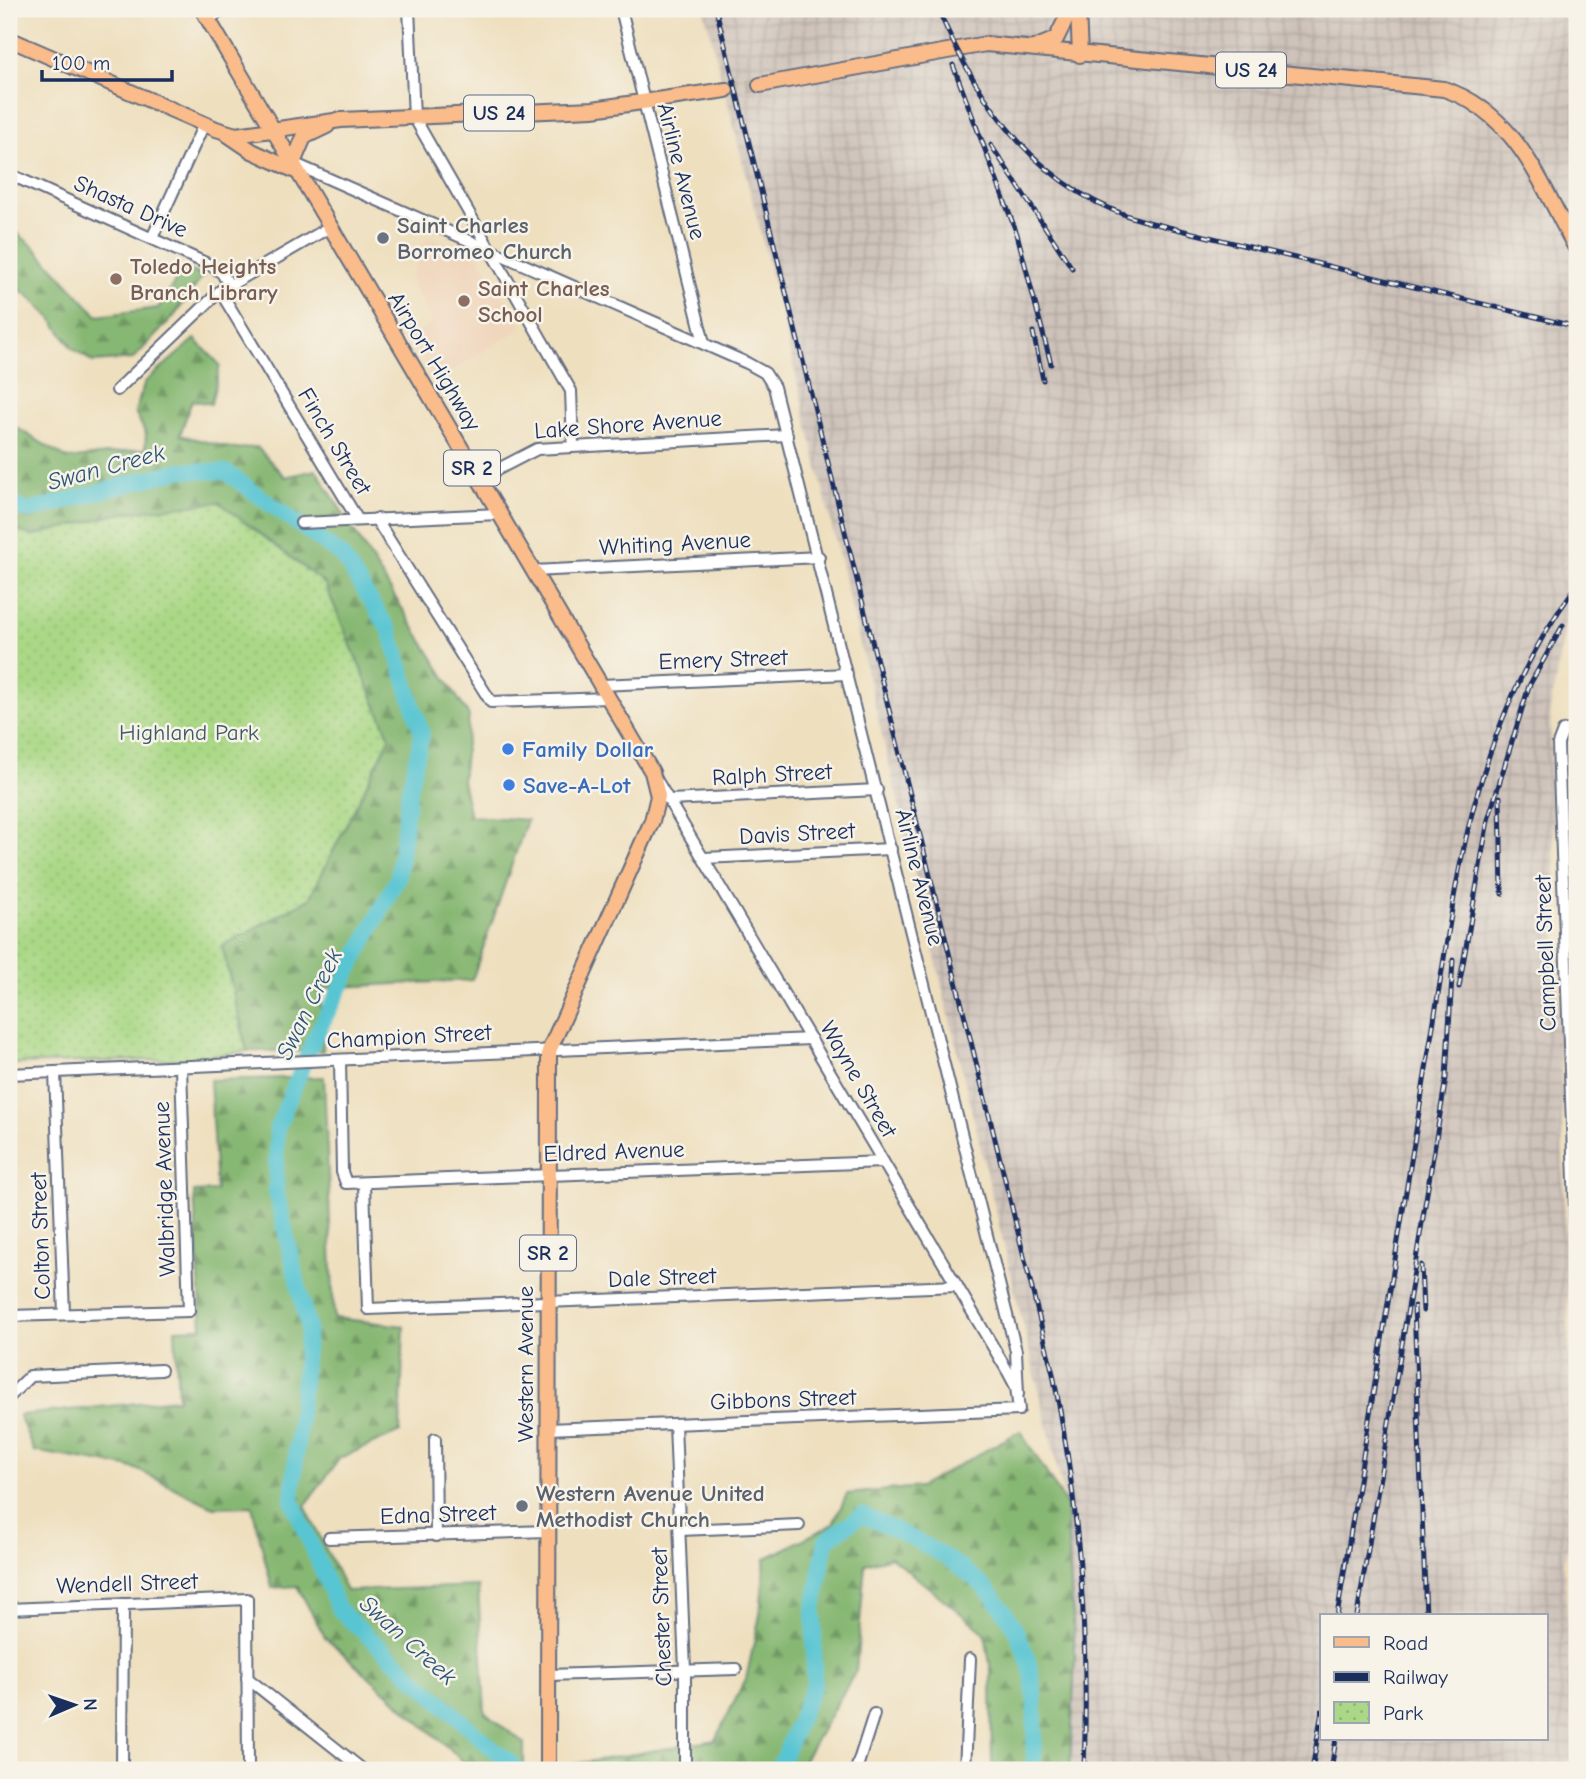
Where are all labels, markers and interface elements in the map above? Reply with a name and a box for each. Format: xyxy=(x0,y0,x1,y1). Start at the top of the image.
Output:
scale bar xyxy=(42,38,172,82)
text: 100 m xyxy=(52,51,110,75)
road number: US 24 xyxy=(1216,52,1286,88)
road number: US 24 xyxy=(464,96,534,130)
street label: Airline Avenue xyxy=(651,100,712,242)
street label: Shasta Drive xyxy=(70,169,192,243)
place label: Saint Charles Borromeo Church xyxy=(397,212,572,265)
marker: Saint Charles Borromeo Church xyxy=(375,230,391,246)
place label: Toledo Heights Branch Library xyxy=(130,253,278,306)
marker: Toledo Heights Branch Library xyxy=(108,271,124,287)
place label: Saint Charles School xyxy=(478,275,610,328)
street label: Airport Highway xyxy=(382,287,487,436)
marker: Saint Charles School xyxy=(456,293,472,309)
street label: Finch Street xyxy=(292,383,378,501)
street label: Lake Shore Avenue xyxy=(533,404,723,445)
water label: Swan Creek xyxy=(44,438,168,496)
road number: SR 2 xyxy=(444,450,500,486)
street label: Whiting Avenue xyxy=(598,526,752,561)
street label: Emery Street xyxy=(658,644,789,675)
park label: Highland Park xyxy=(119,719,259,746)
place label: Family Dollar xyxy=(522,736,654,763)
marker: Family Dollar xyxy=(500,741,516,757)
street label: Ralph Street xyxy=(711,758,834,791)
place label: Save-A-Lot xyxy=(523,772,631,799)
marker: Save-A-Lot xyxy=(501,777,517,793)
street label: Airline Avenue xyxy=(889,806,950,948)
street label: Davis Street xyxy=(738,817,857,850)
street label: Campbell Street xyxy=(1529,873,1562,1032)
water label: Swan Creek xyxy=(270,943,348,1064)
street label: Wayne Street xyxy=(814,1016,903,1144)
street label: Champion Street xyxy=(326,1019,494,1054)
street label: Walbridge Avenue xyxy=(148,1101,181,1277)
street label: Eldred Avenue xyxy=(543,1136,685,1167)
street label: Colton Street xyxy=(25,1170,56,1300)
road number: SR 2 xyxy=(520,1236,576,1270)
street label: Dale Street xyxy=(607,1262,718,1293)
street label: Western Avenue xyxy=(512,1286,539,1442)
street label: Gibbons Street xyxy=(710,1383,858,1416)
place label: Western Avenue United Methodist Church xyxy=(536,1480,765,1533)
marker: Western Avenue United Methodist Church xyxy=(514,1498,530,1514)
street label: Edna Street xyxy=(380,1499,498,1530)
street label: Chester Street xyxy=(646,1545,677,1687)
street label: Wendell Street xyxy=(56,1567,200,1599)
water label: Swan Creek xyxy=(354,1589,462,1691)
legend xyxy=(1320,1614,1548,1740)
text: Road xyxy=(1383,1631,1428,1655)
text: Railway xyxy=(1383,1665,1448,1689)
north arrow xyxy=(38,1670,108,1740)
text: N xyxy=(79,1698,101,1711)
text: Park xyxy=(1383,1701,1423,1725)

